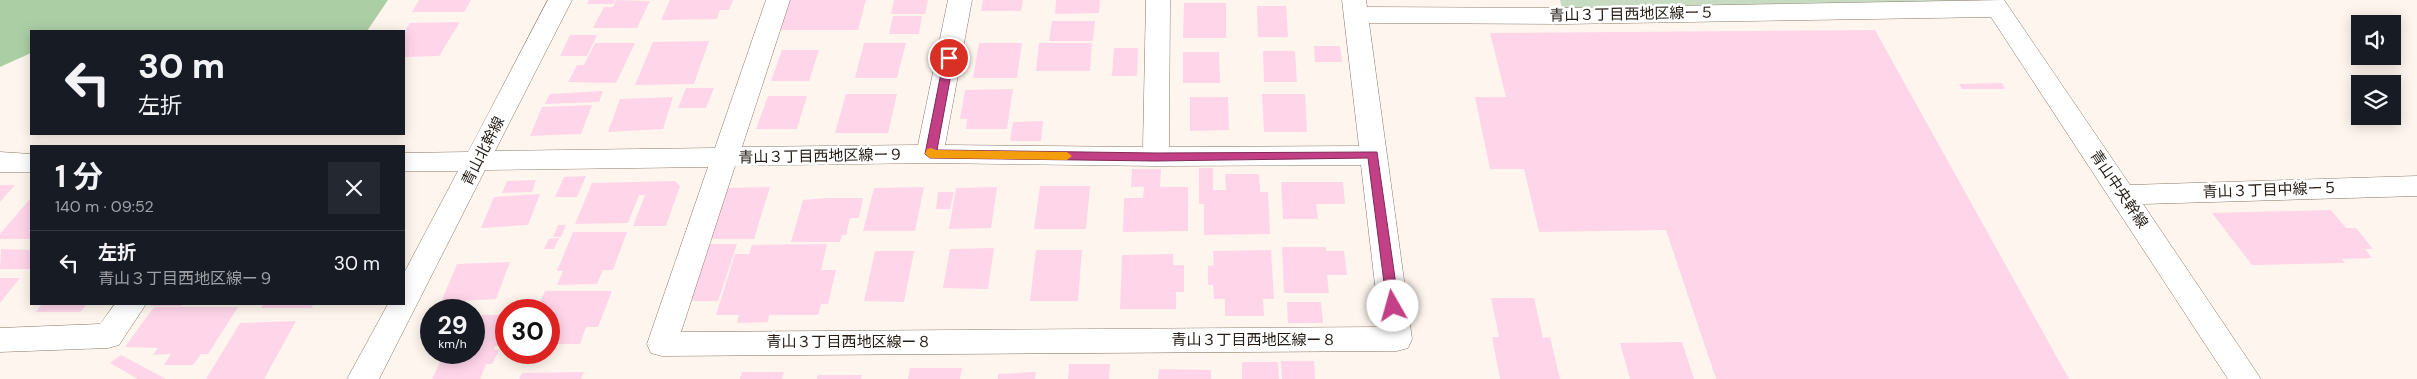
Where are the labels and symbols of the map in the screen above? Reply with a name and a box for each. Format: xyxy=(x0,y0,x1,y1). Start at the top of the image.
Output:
street label: 青山３丁目西地区線ー５ xyxy=(1549,3,1715,25)
pin xyxy=(928,37,970,79)
street label: 青山北幹線 xyxy=(457,113,509,189)
street label: 青山３丁目西地区線ー９ xyxy=(738,145,904,167)
street label: 青山中央幹線 xyxy=(2086,146,2152,232)
street label: 青山３丁目中線ー５ xyxy=(2202,178,2338,202)
position arrow xyxy=(1366,279,1418,331)
speed limit sign: 30 xyxy=(495,299,560,364)
street label: 青山３丁目西地区線ー８ xyxy=(1171,330,1337,350)
street label: 青山３丁目西地区線ー８ xyxy=(766,332,932,352)

